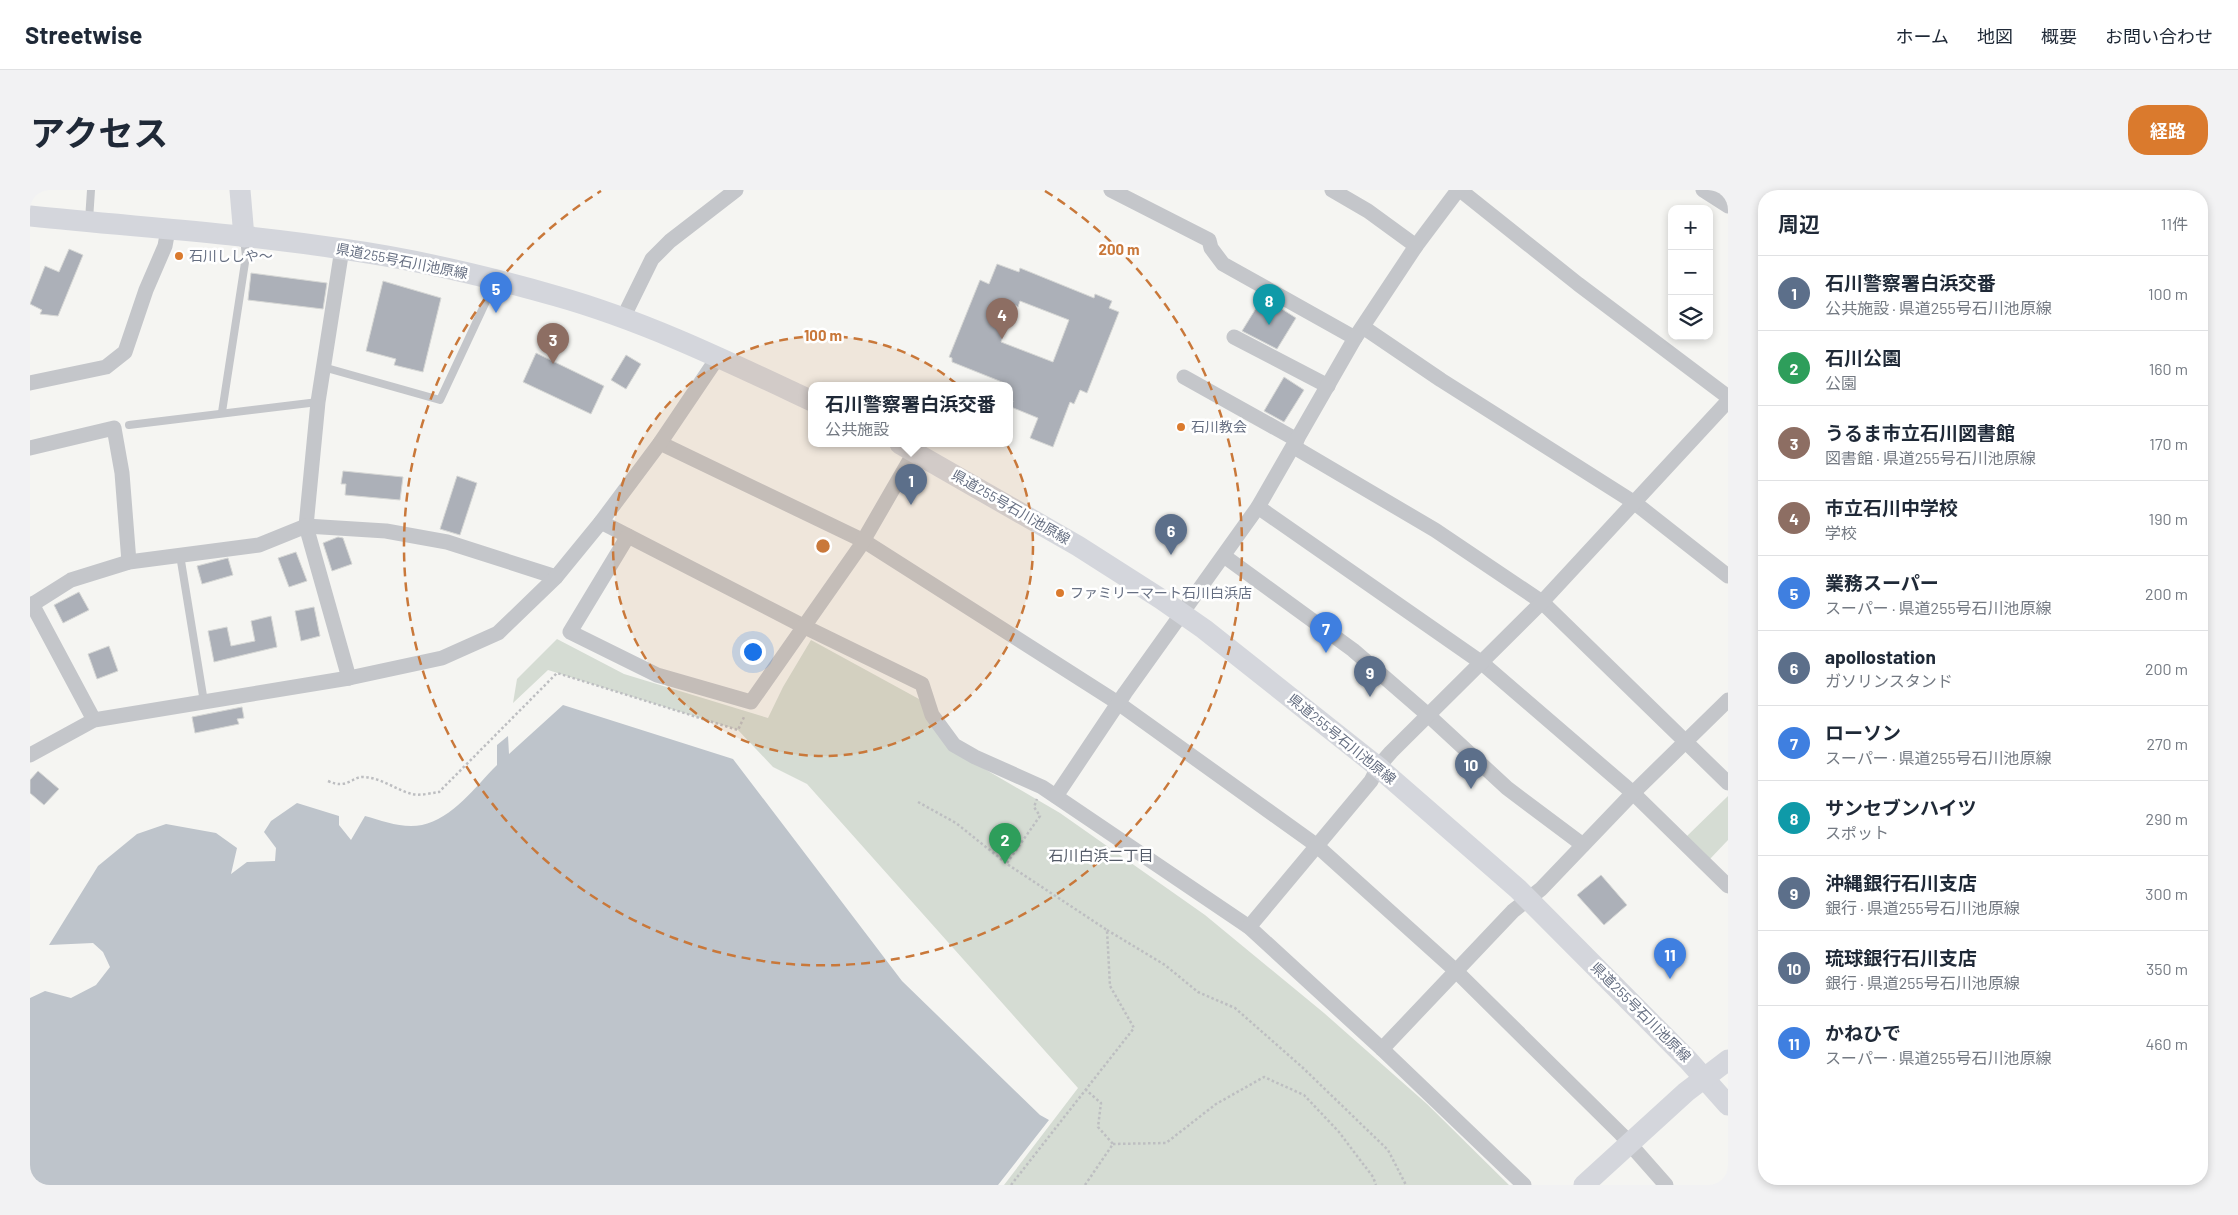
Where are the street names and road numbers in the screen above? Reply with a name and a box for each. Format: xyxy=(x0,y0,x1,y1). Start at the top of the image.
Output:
street label: 県道255号石川池原線 xyxy=(335,239,469,282)
street label: 県道255号石川池原線 xyxy=(949,466,1073,547)
street label: 県道255号石川池原線 xyxy=(1285,690,1400,787)
street label: 県道255号石川池原線 xyxy=(1588,958,1695,1065)

